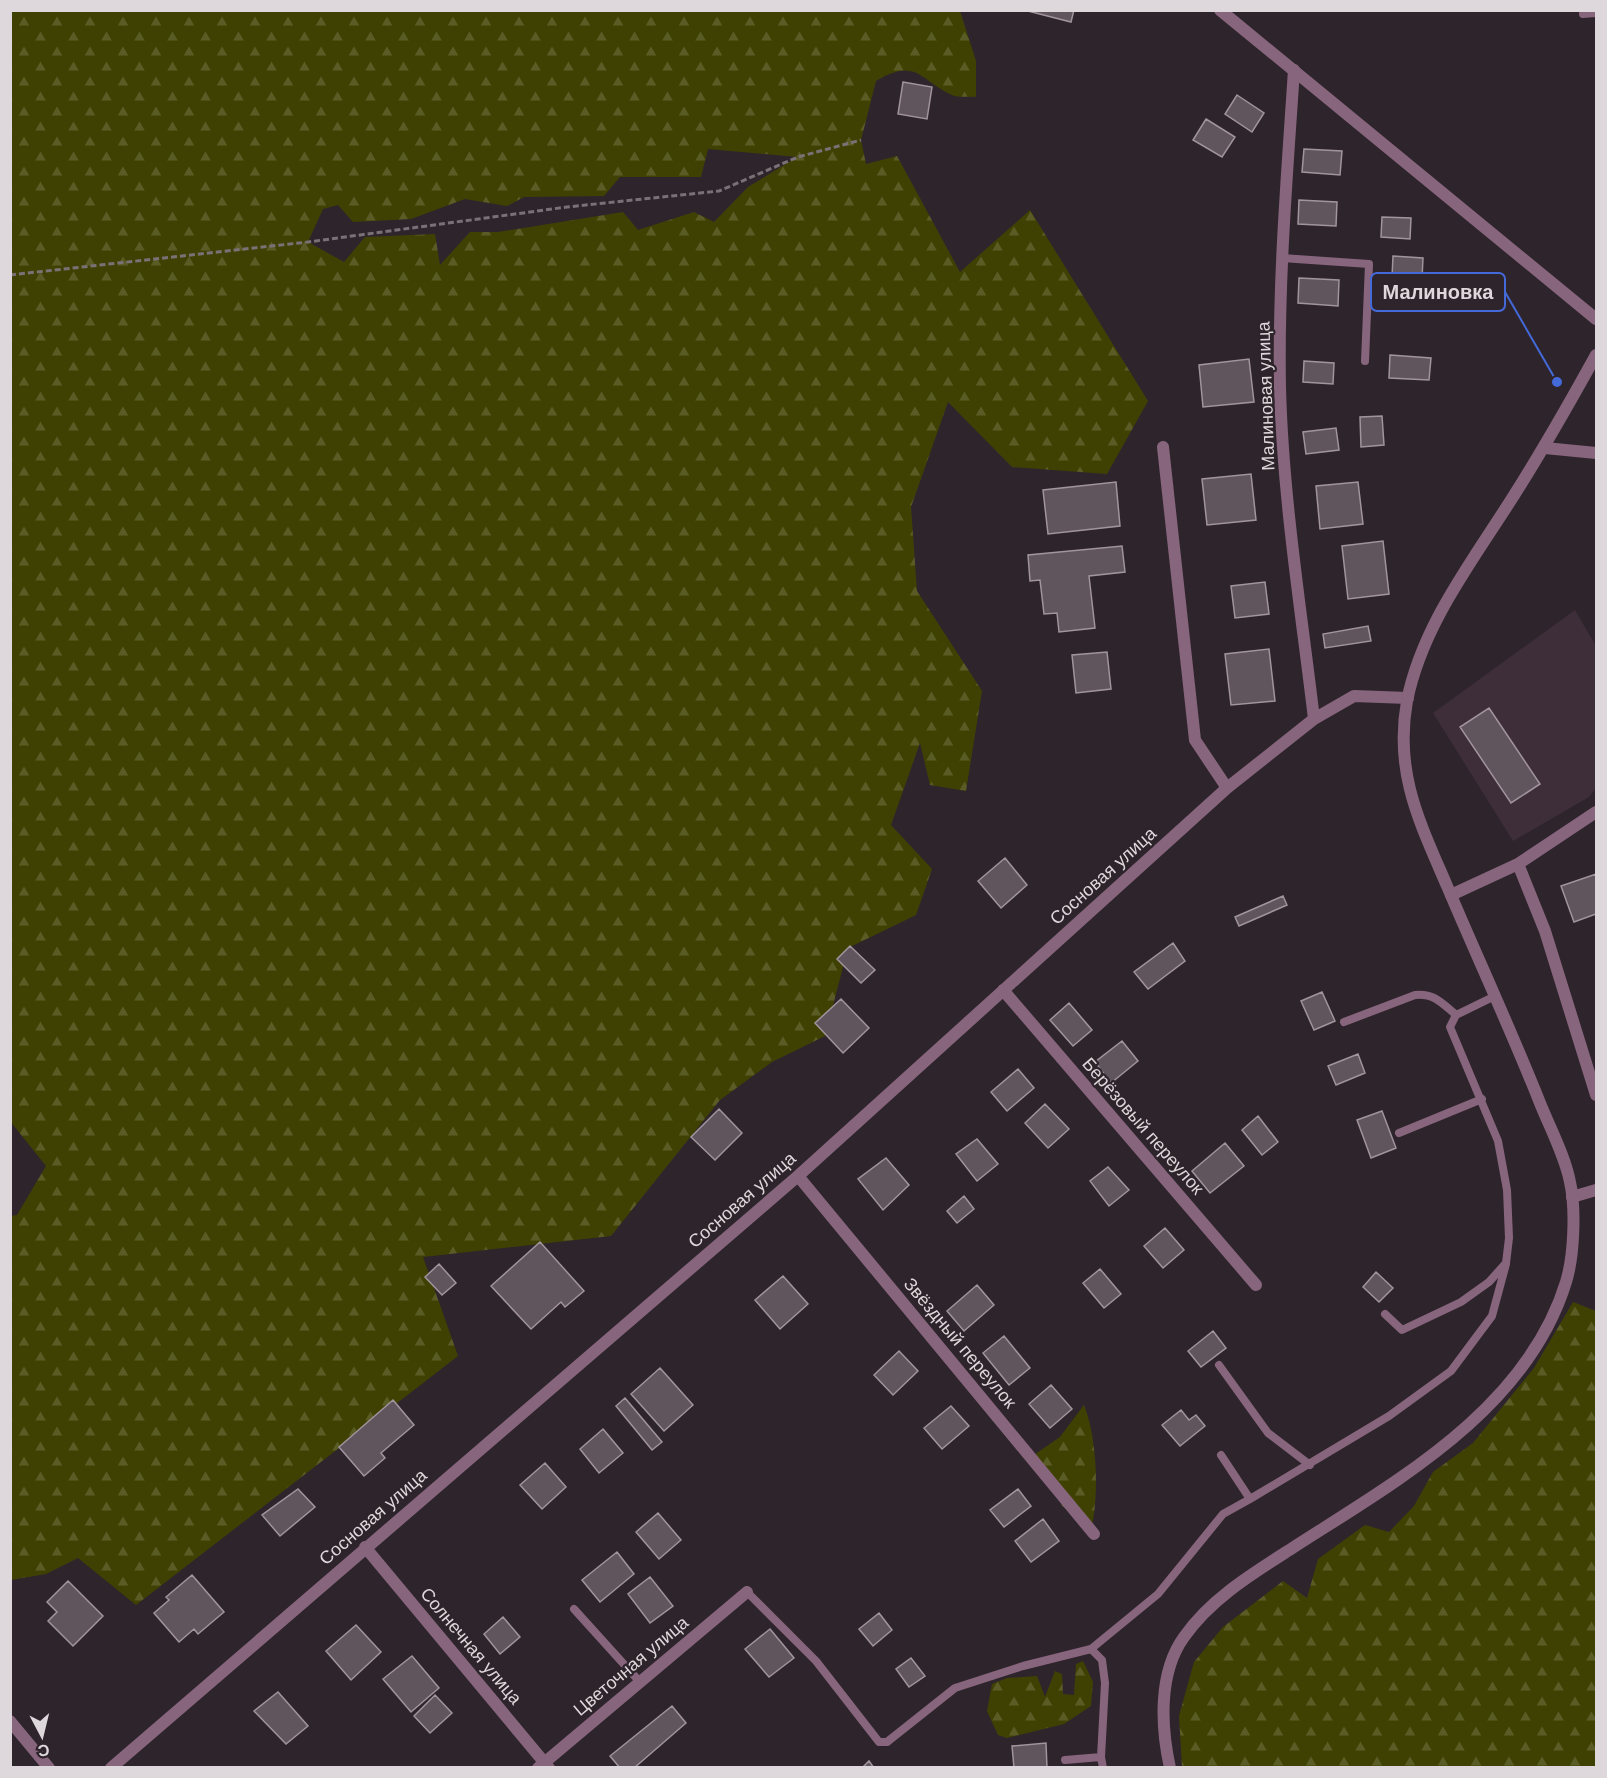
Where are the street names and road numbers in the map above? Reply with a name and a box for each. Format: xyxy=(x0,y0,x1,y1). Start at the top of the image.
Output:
street label: Малиновая улица xyxy=(1253,320,1279,471)
street label: Сосновая улица xyxy=(1046,823,1161,929)
street label: Берёзовый переулок xyxy=(1078,1054,1208,1198)
street label: Сосновая улица xyxy=(684,1147,800,1252)
street label: Звёздный переулок xyxy=(900,1274,1020,1412)
street label: Сосновая улица xyxy=(315,1464,431,1569)
street label: Солнечная улица xyxy=(416,1584,526,1709)
street label: Цветочная улица xyxy=(570,1612,693,1720)

